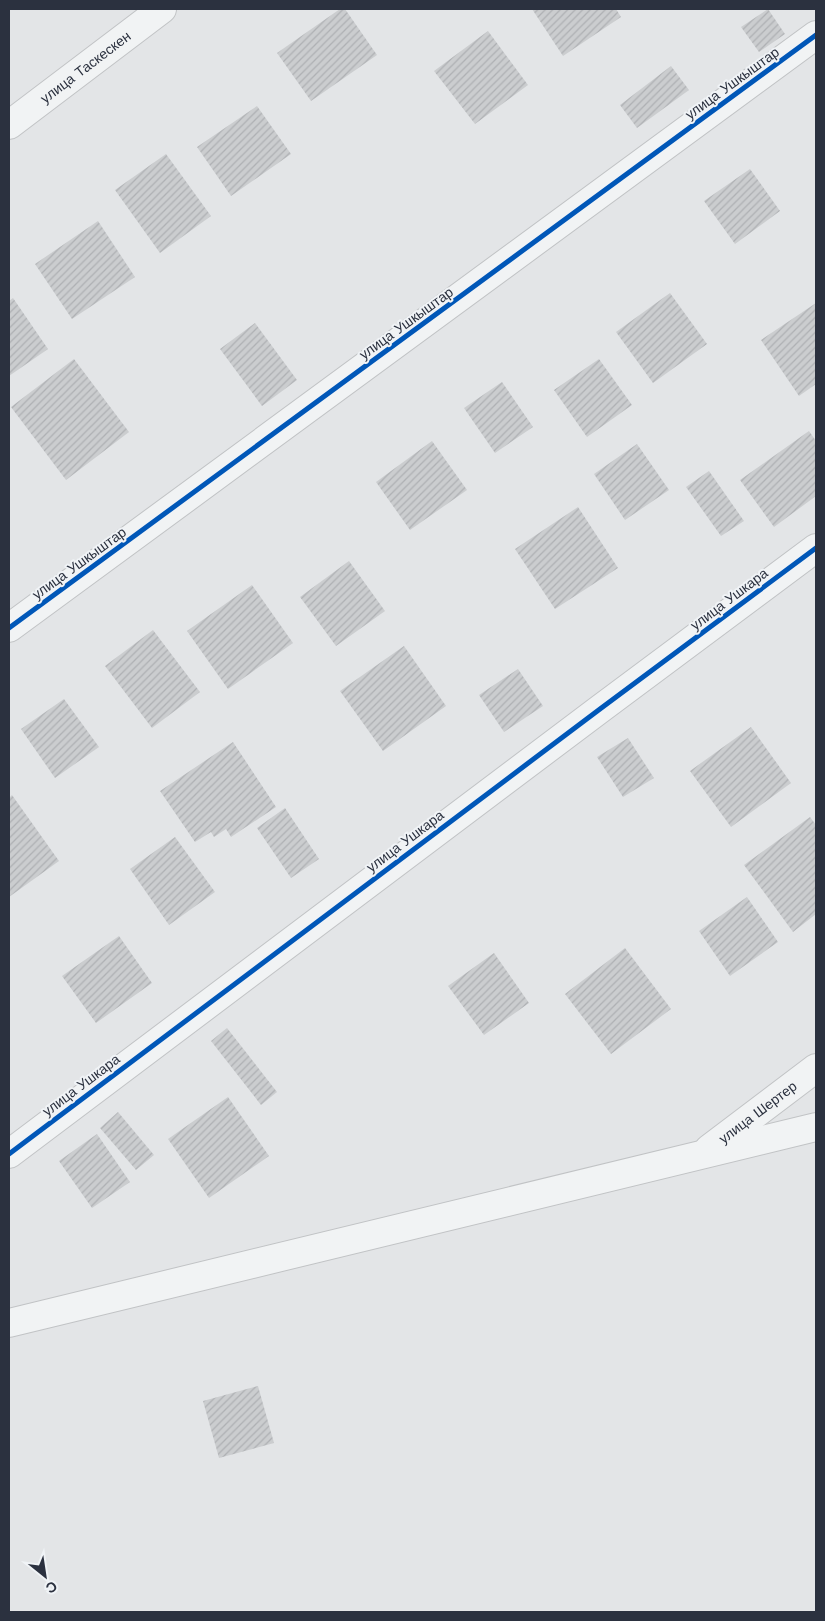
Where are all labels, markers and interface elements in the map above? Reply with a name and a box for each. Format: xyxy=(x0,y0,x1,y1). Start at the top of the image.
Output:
street label: улица Таскескен xyxy=(37,28,134,106)
street label: улица Ушкыштар xyxy=(682,43,782,122)
street label: улица Ушкыштар xyxy=(356,283,456,362)
street label: улица Ушкыштар xyxy=(29,523,129,602)
street label: улица Ушкара xyxy=(687,565,771,633)
street label: улица Ушкара xyxy=(363,807,447,875)
street label: улица Ушкара xyxy=(39,1051,123,1119)
street label: улица Шертер xyxy=(716,1078,800,1147)
north arrow xyxy=(20,1551,70,1601)
text: С xyxy=(43,1578,60,1597)

